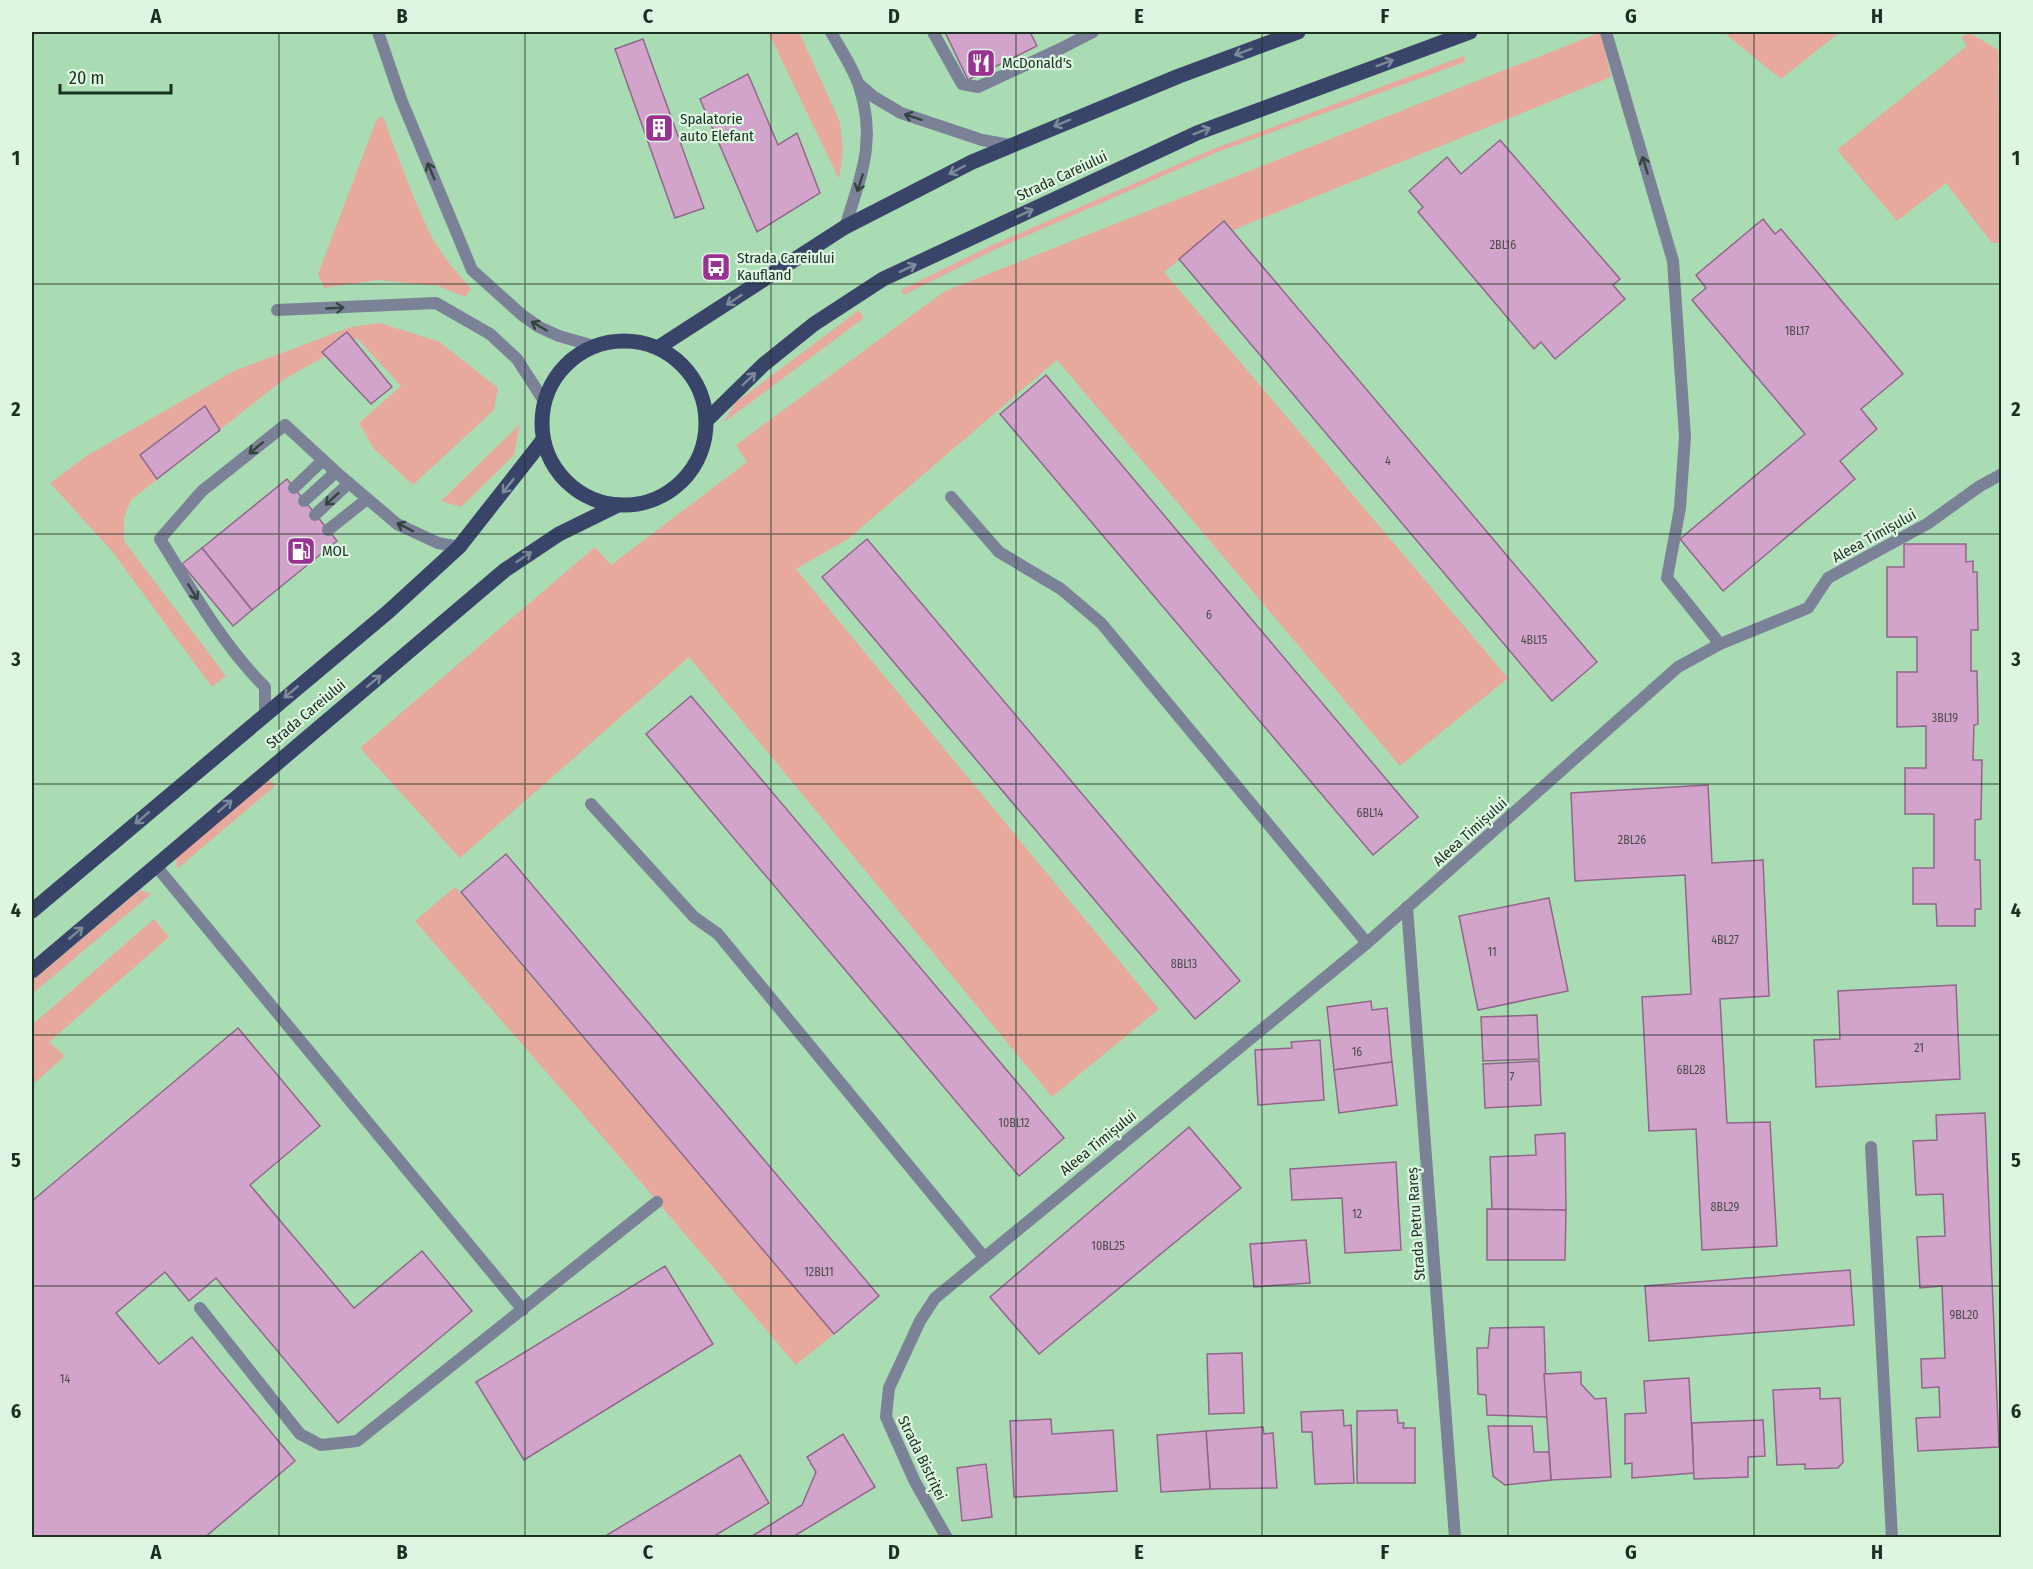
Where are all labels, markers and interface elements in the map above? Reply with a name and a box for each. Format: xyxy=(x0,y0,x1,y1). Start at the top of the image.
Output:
text: A xyxy=(150,4,163,28)
text: B xyxy=(396,4,408,28)
text: C xyxy=(643,4,654,28)
text: D xyxy=(888,4,900,28)
text: E xyxy=(1134,4,1144,28)
text: F xyxy=(1381,4,1390,28)
text: G xyxy=(1625,4,1637,28)
text: H xyxy=(1871,4,1883,28)
restaurant icon: McDonald's xyxy=(965,47,997,79)
one-way arrow xyxy=(1234,47,1253,58)
place label: McDonald's xyxy=(1002,54,1072,72)
scale bar xyxy=(60,57,171,95)
one-way arrow xyxy=(1375,57,1394,68)
text: 20 m xyxy=(69,67,104,89)
place label: Spalatorie auto Elefant xyxy=(680,110,754,145)
one-way arrow xyxy=(904,111,923,122)
building icon: Spalatorie auto Elefant xyxy=(643,112,675,144)
one-way arrow xyxy=(1053,119,1071,130)
one-way arrow xyxy=(1192,125,1211,136)
text: 1 xyxy=(12,146,20,170)
text: 1 xyxy=(2012,146,2020,170)
street label: Strada Careiului xyxy=(1014,147,1110,205)
one-way arrow xyxy=(1639,156,1650,175)
one-way arrow xyxy=(425,162,436,180)
one-way arrow xyxy=(948,164,966,176)
one-way arrow xyxy=(853,173,864,192)
one-way arrow xyxy=(1016,207,1034,219)
house number: 2BL16 xyxy=(1490,238,1516,252)
place label: Strada Careiului Kaufland xyxy=(737,249,835,284)
bus stop icon: Strada Careiului Kaufland xyxy=(700,251,732,283)
one-way arrow xyxy=(898,262,916,273)
one-way arrow xyxy=(726,294,743,306)
one-way arrow xyxy=(325,302,345,313)
one-way arrow xyxy=(531,320,548,332)
house number: 1BL17 xyxy=(1785,324,1809,338)
one-way arrow xyxy=(741,372,756,387)
text: 2 xyxy=(10,397,21,421)
text: 2 xyxy=(2010,397,2021,421)
one-way arrow xyxy=(248,441,264,454)
house number: 4 xyxy=(1385,454,1391,468)
one-way arrow xyxy=(501,478,514,494)
one-way arrow xyxy=(325,492,340,506)
street label: Aleea Timișului xyxy=(1829,506,1920,567)
one-way arrow xyxy=(397,521,414,533)
fuel station icon: MOL xyxy=(285,535,317,567)
place label: MOL xyxy=(322,542,349,560)
one-way arrow xyxy=(516,551,532,563)
one-way arrow xyxy=(188,583,200,600)
house number: 6 xyxy=(1206,608,1212,622)
house number: 4BL15 xyxy=(1521,633,1548,647)
text: 3 xyxy=(10,647,21,671)
text: 3 xyxy=(2010,647,2021,671)
one-way arrow xyxy=(366,674,382,687)
street label: Strada Careiului xyxy=(263,676,349,752)
one-way arrow xyxy=(283,686,299,699)
house number: 3BL19 xyxy=(1932,711,1958,725)
street label: Aleea Timișului xyxy=(1429,794,1511,871)
one-way arrow xyxy=(217,800,233,813)
house number: 6BL14 xyxy=(1357,806,1384,820)
one-way arrow xyxy=(135,811,150,825)
house number: 2BL26 xyxy=(1618,833,1646,847)
text: 4 xyxy=(11,898,21,922)
text: 4 xyxy=(2011,898,2021,922)
one-way arrow xyxy=(68,926,83,940)
house number: 4BL27 xyxy=(1711,933,1739,947)
house number: 11 xyxy=(1487,945,1497,959)
house number: 8BL13 xyxy=(1171,957,1197,971)
house number: 21 xyxy=(1914,1041,1924,1055)
house number: 16 xyxy=(1352,1045,1362,1059)
house number: 6BL28 xyxy=(1677,1063,1705,1077)
house number: 7 xyxy=(1510,1070,1515,1084)
street label: Aleea Timișului xyxy=(1056,1107,1141,1180)
house number: 10BL12 xyxy=(998,1116,1030,1130)
text: 5 xyxy=(11,1148,21,1172)
text: 5 xyxy=(2011,1148,2021,1172)
street label: Strada Petru Rareș xyxy=(1403,1167,1430,1281)
house number: 8BL29 xyxy=(1711,1200,1740,1214)
house number: 12 xyxy=(1352,1207,1362,1221)
house number: 10BL25 xyxy=(1091,1239,1125,1253)
house number: 12BL11 xyxy=(804,1265,834,1279)
house number: 9BL20 xyxy=(1949,1308,1979,1322)
house number: 14 xyxy=(60,1372,70,1386)
text: 6 xyxy=(11,1399,21,1423)
text: 6 xyxy=(2011,1399,2021,1423)
street label: Strada Bistriței xyxy=(893,1413,950,1504)
text: A xyxy=(150,1540,163,1564)
text: B xyxy=(396,1540,408,1564)
text: C xyxy=(643,1540,654,1564)
text: D xyxy=(888,1540,900,1564)
text: E xyxy=(1134,1540,1144,1564)
text: F xyxy=(1381,1540,1390,1564)
text: G xyxy=(1625,1540,1637,1564)
text: H xyxy=(1871,1540,1883,1564)

